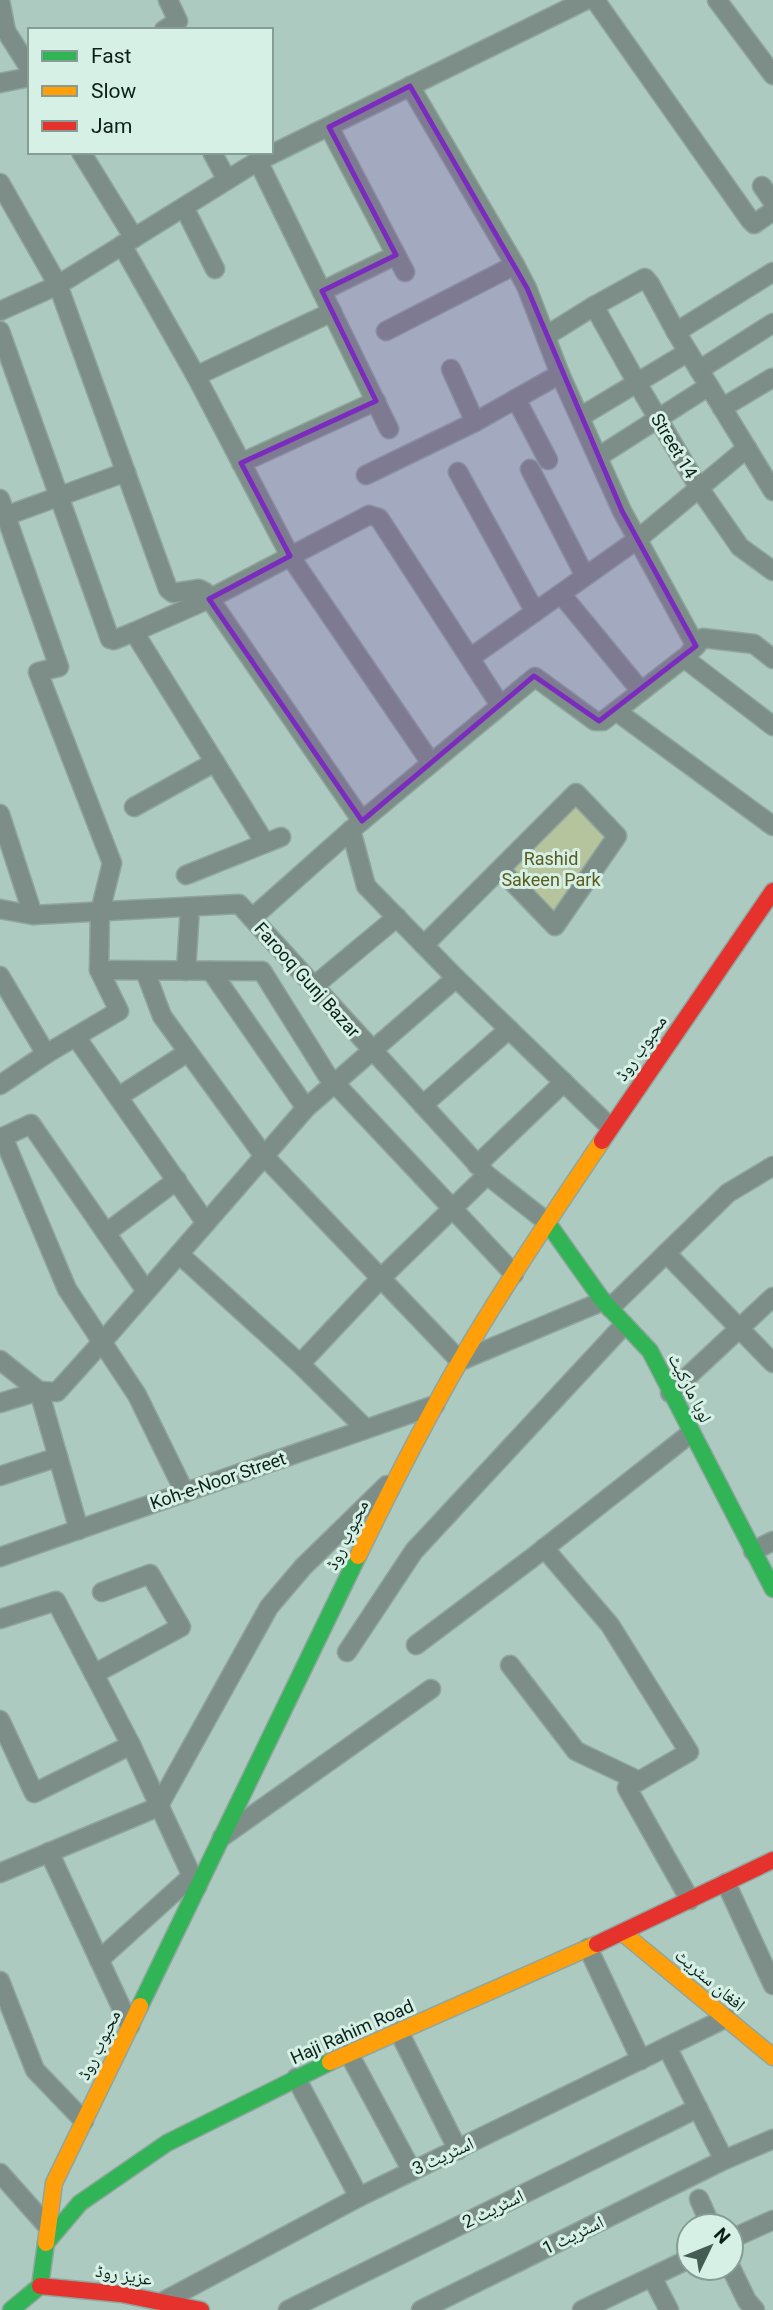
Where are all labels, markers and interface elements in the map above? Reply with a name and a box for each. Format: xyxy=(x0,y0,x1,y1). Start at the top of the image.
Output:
legend xyxy=(28,28,273,154)
text: Fast xyxy=(91,44,132,68)
text: Slow xyxy=(91,79,137,103)
text: Jam xyxy=(91,114,132,138)
street label: Street 14 xyxy=(647,409,702,482)
park label: Rashid Sakeen Park xyxy=(501,848,601,890)
street label: Farooq Gunj Bazar xyxy=(250,918,364,1041)
street label: محبوب روڈ xyxy=(610,1011,671,1085)
street label: لوہا مارکیٹ xyxy=(664,1350,717,1426)
street label: Koh-e-Noor Street xyxy=(147,1447,289,1514)
street label: محبوب روڈ xyxy=(321,1496,373,1573)
street label: افغان سٹریٹ xyxy=(670,1944,750,2016)
street label: Haji Rahim Road xyxy=(287,1995,417,2068)
street label: محبوب روڈ xyxy=(73,2006,125,2083)
street label: اسٹریٹ 3 xyxy=(409,2132,477,2179)
street label: اسٹریٹ 2 xyxy=(459,2185,527,2233)
street label: اسٹریٹ 1 xyxy=(539,2211,607,2259)
north arrow xyxy=(675,2212,745,2282)
text: N xyxy=(709,2223,735,2248)
street label: عزیز روڈ xyxy=(94,2260,154,2290)

